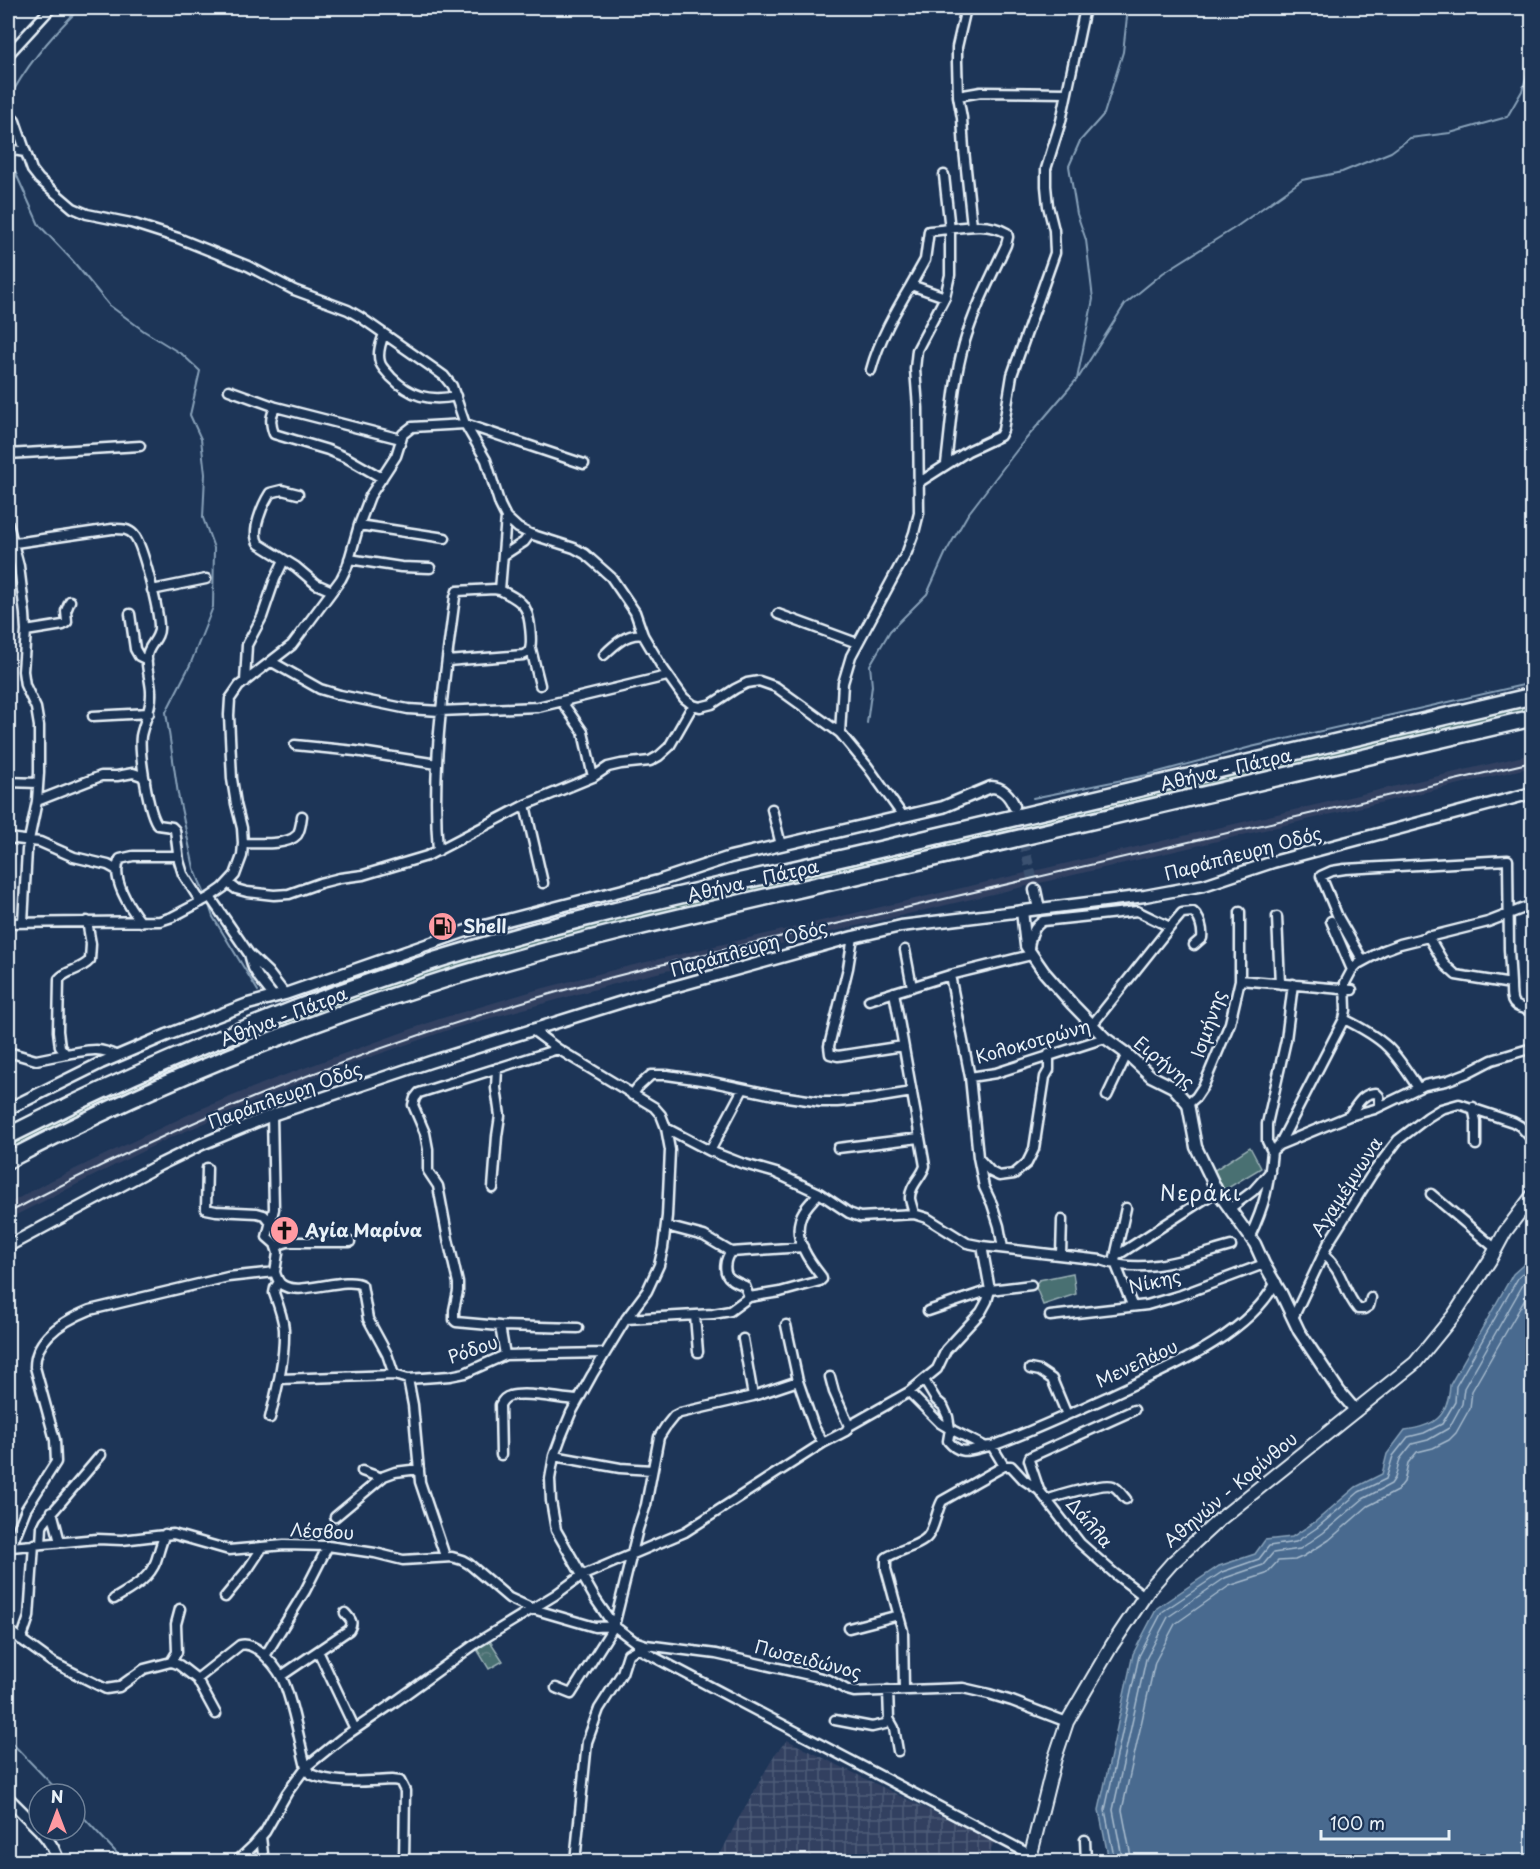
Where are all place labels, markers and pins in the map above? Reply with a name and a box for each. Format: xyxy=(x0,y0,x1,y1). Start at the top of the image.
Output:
fuel station icon: Shell xyxy=(426,911,458,943)
place label: Shell xyxy=(463,912,506,939)
church icon: Αγία Μαρίνα xyxy=(268,1215,300,1247)
place label: Αγία Μαρίνα xyxy=(304,1216,423,1243)

